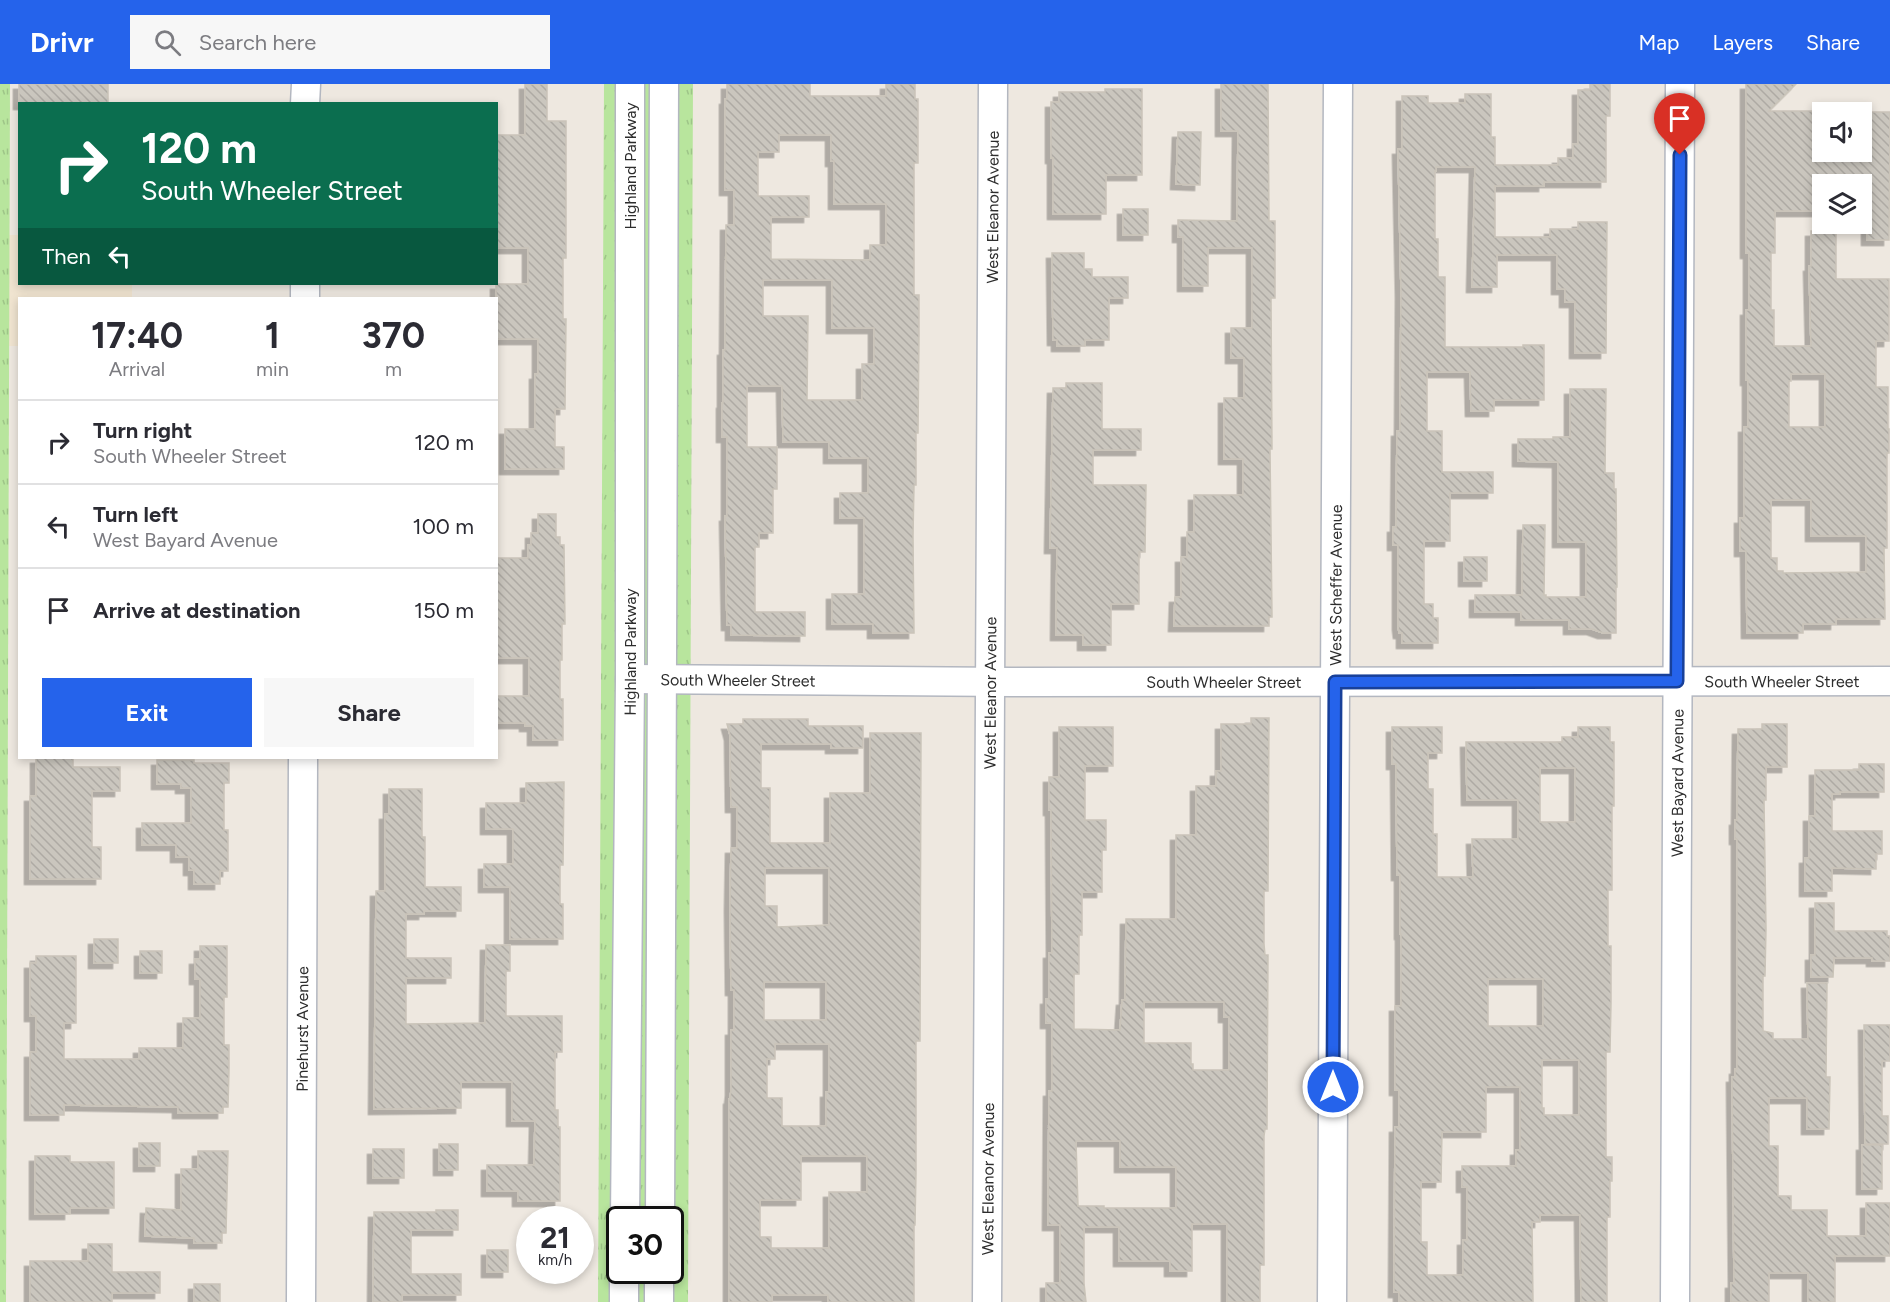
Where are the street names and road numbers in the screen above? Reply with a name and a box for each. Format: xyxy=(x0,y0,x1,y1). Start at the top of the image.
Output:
street label: Highland Parkway xyxy=(621,102,640,230)
street label: West Eleanor Avenue xyxy=(983,130,1002,283)
street label: West Scheffer Avenue xyxy=(1326,504,1345,666)
street label: Highland Parkway xyxy=(620,588,640,716)
street label: West Eleanor Avenue xyxy=(980,616,1000,769)
street label: South Wheeler Street xyxy=(660,670,816,690)
street label: South Wheeler Street xyxy=(1146,672,1302,691)
street label: South Wheeler Street xyxy=(1704,672,1860,691)
street label: West Bayard Avenue xyxy=(1667,709,1687,857)
street label: Pinehurst Avenue xyxy=(292,966,312,1092)
street label: West Eleanor Avenue xyxy=(978,1102,997,1255)

